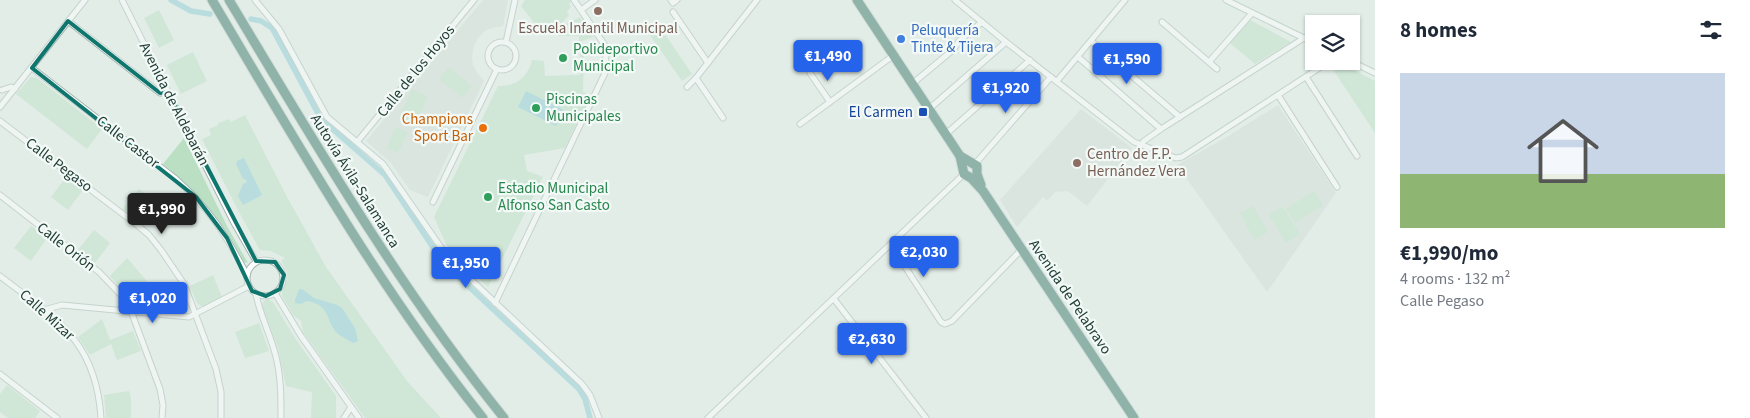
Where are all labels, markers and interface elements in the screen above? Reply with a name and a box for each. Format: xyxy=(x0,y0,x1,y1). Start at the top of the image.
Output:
marker: Escuela Infantil Municipal xyxy=(592,5,604,17)
map controls xyxy=(1305,15,1360,70)
button: layers xyxy=(1305,15,1360,70)
text: 8 homes xyxy=(1400,15,1477,45)
icon: filters xyxy=(1697,16,1725,44)
place label: Escuela Infantil Municipal xyxy=(518,18,678,39)
street label: Calle de los Hoyos xyxy=(372,20,460,122)
place label: Peluquería Tinte & Tijera xyxy=(911,20,994,58)
marker: Peluquería Tinte & Tijera xyxy=(895,33,907,45)
street label: Avenida de Aldebarán xyxy=(134,39,214,169)
place label: Polideportivo Municipal xyxy=(573,39,658,77)
pin: €1,490 xyxy=(787,39,869,82)
pin: €1,590 xyxy=(1086,42,1168,85)
text: €1,490 xyxy=(804,45,852,67)
text: €1,590 xyxy=(1103,48,1151,70)
marker: Polideportivo Municipal xyxy=(557,52,569,64)
pin: €1,920 xyxy=(965,72,1047,114)
text: €1,920 xyxy=(982,77,1030,99)
place label: Piscinas Municipales xyxy=(546,89,621,127)
marker: Piscinas Municipales xyxy=(530,102,542,114)
place label: El Carmen xyxy=(849,102,913,123)
marker: El Carmen xyxy=(917,106,929,118)
icon: home xyxy=(1518,106,1608,196)
place label: Champions Sport Bar xyxy=(402,109,474,147)
street label: Autovía Ávila-Salamanca xyxy=(305,110,405,252)
street label: Calle Castor xyxy=(92,111,164,174)
marker: Champions Sport Bar xyxy=(477,122,489,134)
street label: Calle Pegaso xyxy=(21,133,97,197)
place label: Centro de F.P. Hernández Vera xyxy=(1087,144,1186,182)
marker: Centro de F.P. Hernández Vera xyxy=(1071,157,1083,169)
place label: Estadio Municipal Alfonso San Casto xyxy=(498,178,610,216)
marker: Estadio Municipal Alfonso San Casto xyxy=(482,191,494,203)
pin: €1,990 xyxy=(121,192,203,235)
text: €1,990 xyxy=(138,198,186,220)
street label: Calle Orión xyxy=(32,217,100,277)
street label: Avenida de Pelabravo xyxy=(1024,235,1116,359)
pin: €2,030 xyxy=(883,236,965,278)
text: €1,990/mo xyxy=(1400,238,1499,268)
text: €2,030 xyxy=(900,241,948,263)
pin: €1,950 xyxy=(425,246,507,289)
text: €1,950 xyxy=(442,252,490,274)
text: 4 rooms · 132 m² xyxy=(1400,268,1510,290)
pin: €1,020 xyxy=(112,282,194,324)
street label: Calle Mizar xyxy=(15,285,80,346)
text: €1,020 xyxy=(129,287,177,309)
text: Calle Pegaso xyxy=(1400,290,1484,312)
pin: €2,630 xyxy=(831,322,913,365)
text: €2,630 xyxy=(848,328,896,350)

